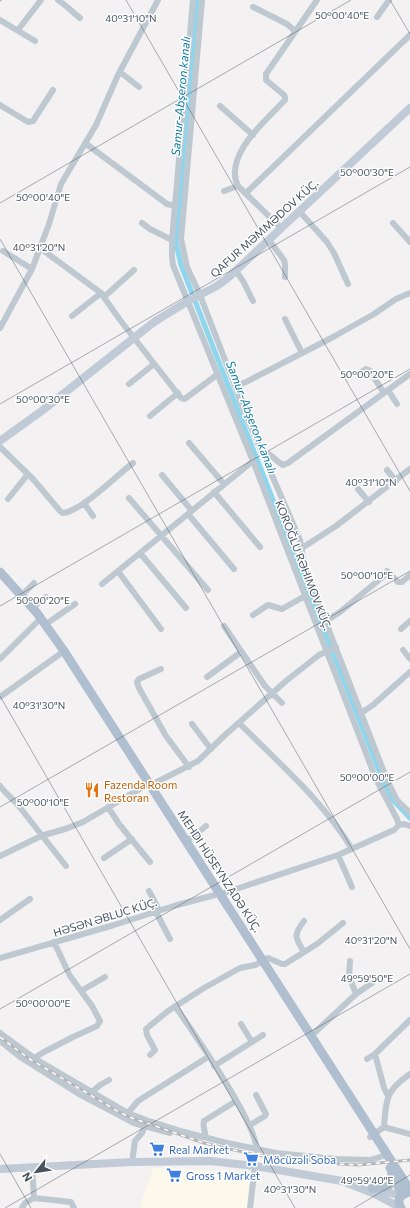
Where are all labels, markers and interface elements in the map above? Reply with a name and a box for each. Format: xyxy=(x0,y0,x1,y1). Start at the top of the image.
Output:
text: 50°00'40"E xyxy=(315,9,369,21)
text: 40°31'10"N xyxy=(105,12,157,24)
water label: Samur-Abşeron kanalı xyxy=(168,36,192,156)
text: 50°00'30"E xyxy=(340,166,394,178)
street label: QAFUR MƏMMƏDOV KÜÇ. xyxy=(207,175,321,280)
text: 50°00'40"E xyxy=(16,191,70,203)
text: 40°31'20"N xyxy=(13,241,65,253)
water label: Samur-Abşeron kanalı xyxy=(224,358,280,476)
text: 50°00'20"E xyxy=(340,368,394,380)
text: 50°00'30"E xyxy=(16,393,70,405)
text: 40°31'10"N xyxy=(345,476,397,488)
street label: KOROĞLU RƏHIMOV KÜÇ. xyxy=(273,498,336,632)
text: 50°00'10"E xyxy=(341,569,393,581)
text: 50°00'20"E xyxy=(16,594,70,606)
text: 40°31'30"N xyxy=(13,699,65,711)
text: 50°00'00"E xyxy=(340,771,394,783)
place label: Fazenda Room Restoran xyxy=(104,778,177,804)
restaurant icon: Fazenda Room Restoran xyxy=(83,781,101,799)
text: 50°00'10"E xyxy=(17,796,69,808)
street label: MEHDI HÜSEYNZADƏ KÜÇ. xyxy=(176,807,265,935)
street label: HƏSƏN ƏBLUC KÜÇ. xyxy=(51,894,159,939)
text: 40°31'20"N xyxy=(345,934,397,946)
text: 49°59'50"E xyxy=(341,972,393,984)
text: 50°00'00"E xyxy=(16,997,70,1009)
supermarket icon: Real Market xyxy=(148,1140,166,1158)
place label: Real Market xyxy=(169,1143,229,1156)
supermarket icon: Möcüzəli Soba xyxy=(242,1150,260,1168)
north arrow xyxy=(16,1152,56,1192)
place label: Möcüzəli Soba xyxy=(263,1153,336,1166)
supermarket icon: Gross 1 Market xyxy=(165,1166,183,1184)
place label: Gross 1 Market xyxy=(186,1169,261,1182)
text: N xyxy=(19,1170,35,1184)
text: 49°59'40"E xyxy=(341,1174,393,1186)
text: 40°31'30"N xyxy=(264,1183,316,1195)

